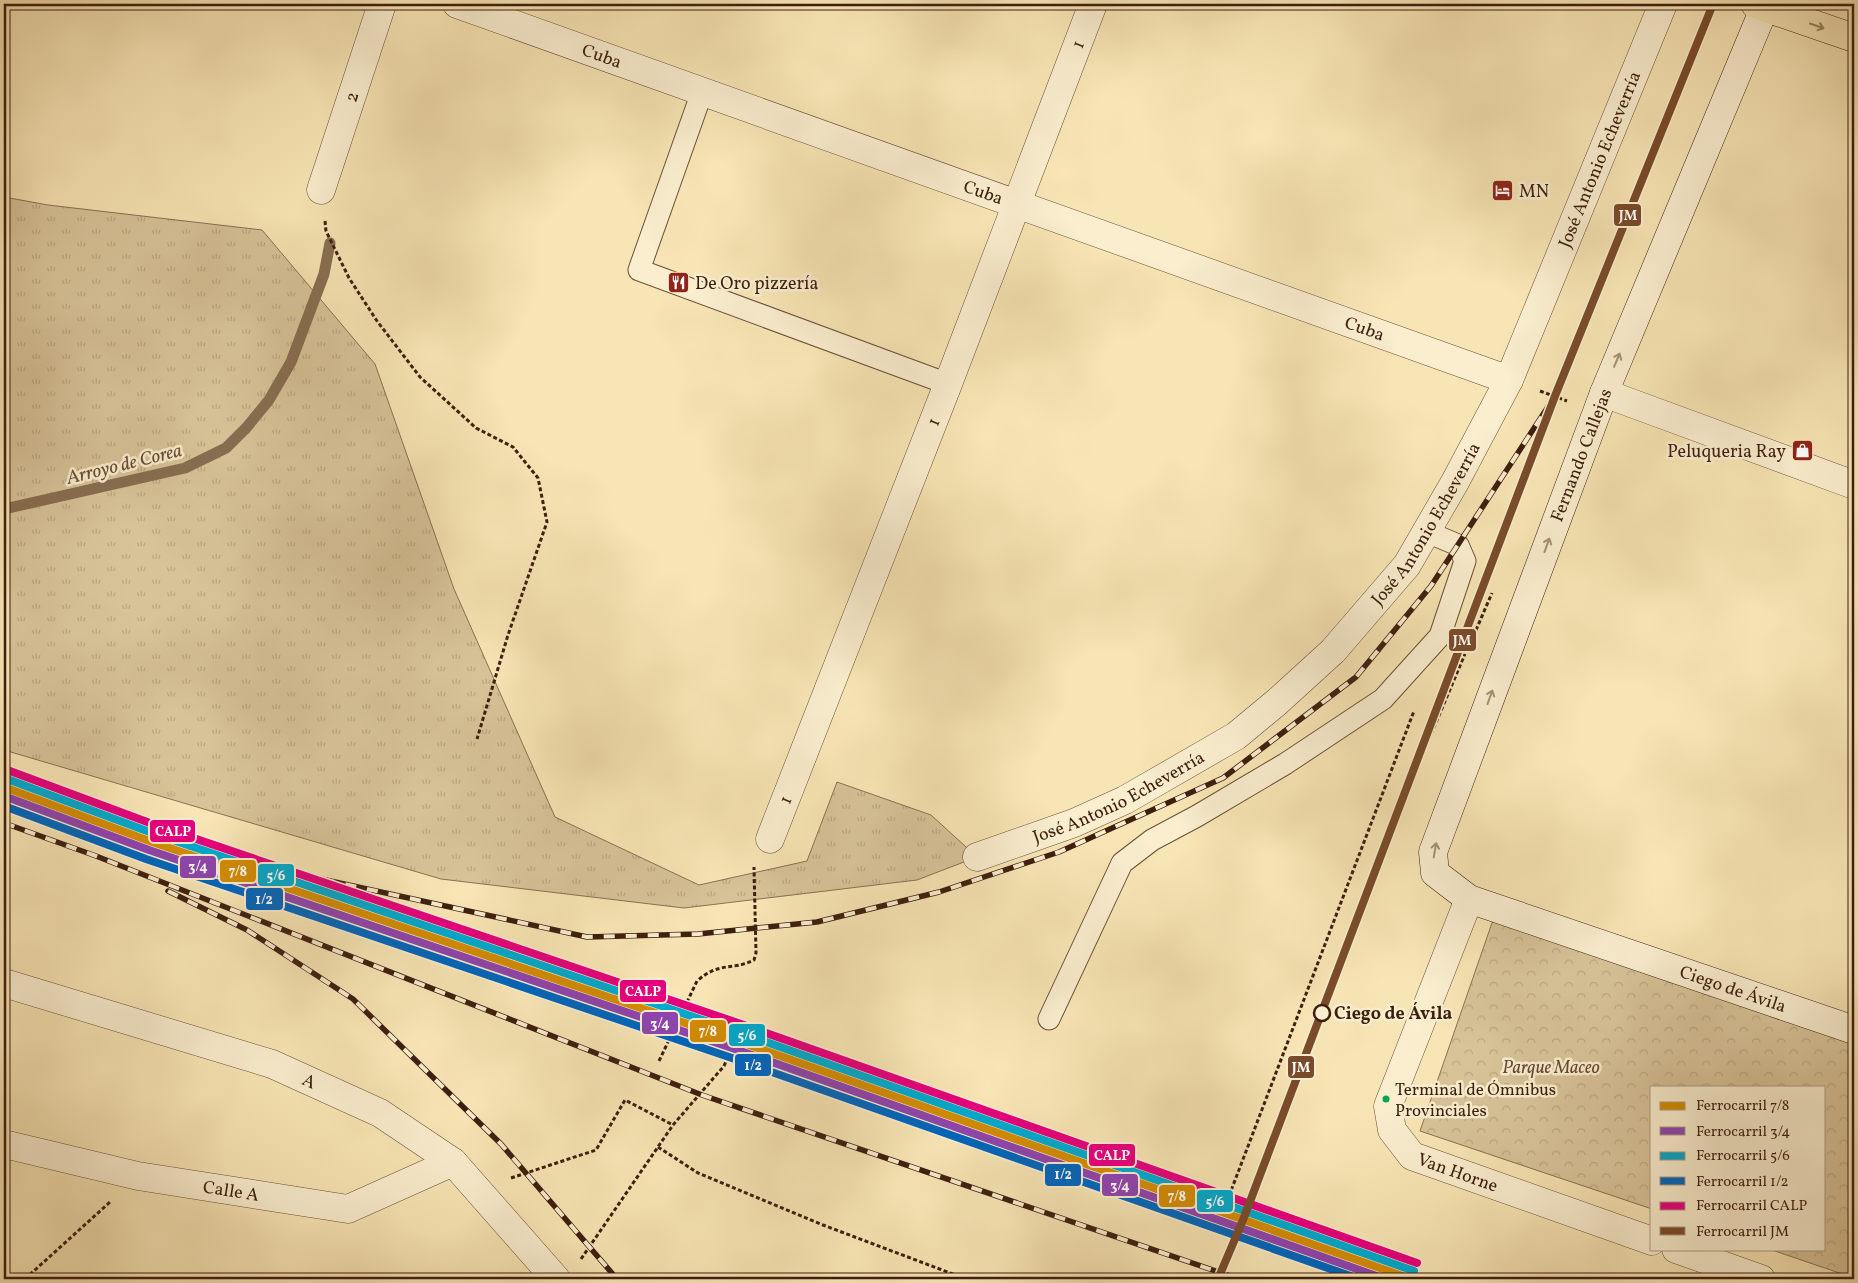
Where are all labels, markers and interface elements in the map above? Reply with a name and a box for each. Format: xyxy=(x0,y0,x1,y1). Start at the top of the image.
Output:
one-way arrow xyxy=(1809,22,1825,31)
street label: 1 xyxy=(1066,37,1092,53)
street label: Cuba xyxy=(578,39,625,76)
street label: José Antonio Echeverría xyxy=(1553,68,1648,252)
street label: 2 xyxy=(340,89,366,106)
street label: Cuba xyxy=(959,175,1006,212)
hotel icon: MN xyxy=(1491,179,1515,203)
place label: MN xyxy=(1519,180,1549,205)
line badge: JM xyxy=(1613,203,1642,227)
text: JM xyxy=(1618,207,1638,226)
restaurant icon: De Oro pizzería xyxy=(667,271,691,295)
place label: De Oro pizzería xyxy=(695,272,818,297)
street label: Cuba xyxy=(1341,311,1388,348)
one-way arrow xyxy=(1614,353,1623,368)
street label: Fernando Callejas xyxy=(1545,385,1619,526)
street label: 1 xyxy=(922,415,948,430)
water label: Arroyo de Corea xyxy=(63,438,185,492)
street label: José Antonio Echeverría xyxy=(1366,439,1488,612)
shop icon: Peluqueria Ray xyxy=(1790,439,1814,463)
place label: Peluqueria Ray xyxy=(1667,440,1786,465)
one-way arrow xyxy=(1543,538,1552,553)
line badge: JM xyxy=(1448,628,1477,652)
text: JM xyxy=(1452,632,1472,651)
one-way arrow xyxy=(1487,690,1496,705)
street label: José Antonio Echeverría xyxy=(1030,746,1210,850)
street label: 1 xyxy=(774,793,800,808)
line badge: CALP xyxy=(149,819,196,843)
text: CALP xyxy=(155,823,191,842)
one-way arrow xyxy=(1431,842,1441,858)
line badge: 3/4 xyxy=(179,855,217,879)
text: 3/4 xyxy=(188,858,208,877)
line badge: 7/8 xyxy=(219,859,257,883)
text: 7/8 xyxy=(229,863,247,882)
line badge: 5/6 xyxy=(257,863,295,887)
text: 5/6 xyxy=(267,867,286,886)
line badge: 1/2 xyxy=(245,887,284,911)
text: 1/2 xyxy=(255,891,273,910)
street label: Ciego de Ávila xyxy=(1676,960,1789,1020)
line badge: CALP xyxy=(619,979,667,1003)
text: CALP xyxy=(625,983,661,1002)
place label: Ciego de Ávila xyxy=(1334,1002,1453,1027)
marker: Ciego de Ávila xyxy=(1313,1004,1331,1022)
line badge: 3/4 xyxy=(641,1011,679,1035)
text: 3/4 xyxy=(650,1015,670,1034)
line badge: 7/8 xyxy=(689,1019,727,1043)
text: 7/8 xyxy=(699,1023,717,1042)
line badge: 5/6 xyxy=(728,1023,766,1047)
text: 5/6 xyxy=(738,1027,757,1046)
line badge: 1/2 xyxy=(734,1053,772,1077)
line badge: JM xyxy=(1287,1055,1315,1079)
park label: Parque Maceo xyxy=(1502,1056,1600,1081)
text: 1/2 xyxy=(744,1057,762,1076)
text: JM xyxy=(1291,1059,1311,1078)
street label: A xyxy=(298,1068,320,1096)
place label: Terminal de Ómnibus Provinciales xyxy=(1395,1079,1556,1123)
legend xyxy=(1650,1086,1826,1250)
marker: Terminal de Ómnibus Provinciales xyxy=(1381,1094,1391,1104)
text: Ferrocarril 7/8 xyxy=(1696,1096,1789,1117)
text: Ferrocarril 3/4 xyxy=(1696,1122,1790,1143)
line badge: CALP xyxy=(1088,1143,1136,1167)
text: Ferrocarril 5/6 xyxy=(1696,1146,1790,1167)
text: CALP xyxy=(1094,1147,1130,1166)
street label: Van Horne xyxy=(1414,1148,1501,1199)
line badge: 1/2 xyxy=(1044,1163,1082,1187)
text: 1/2 xyxy=(1054,1166,1072,1185)
text: Ferrocarril 1/2 xyxy=(1696,1172,1789,1193)
line badge: 3/4 xyxy=(1101,1173,1139,1197)
street label: Calle A xyxy=(201,1175,261,1209)
text: 3/4 xyxy=(1110,1177,1130,1196)
line badge: 7/8 xyxy=(1158,1184,1196,1208)
text: 7/8 xyxy=(1168,1188,1186,1207)
line badge: 5/6 xyxy=(1196,1189,1234,1213)
text: 5/6 xyxy=(1206,1193,1225,1212)
text: Ferrocarril CALP xyxy=(1696,1196,1808,1217)
text: Ferrocarril JM xyxy=(1696,1222,1789,1243)

